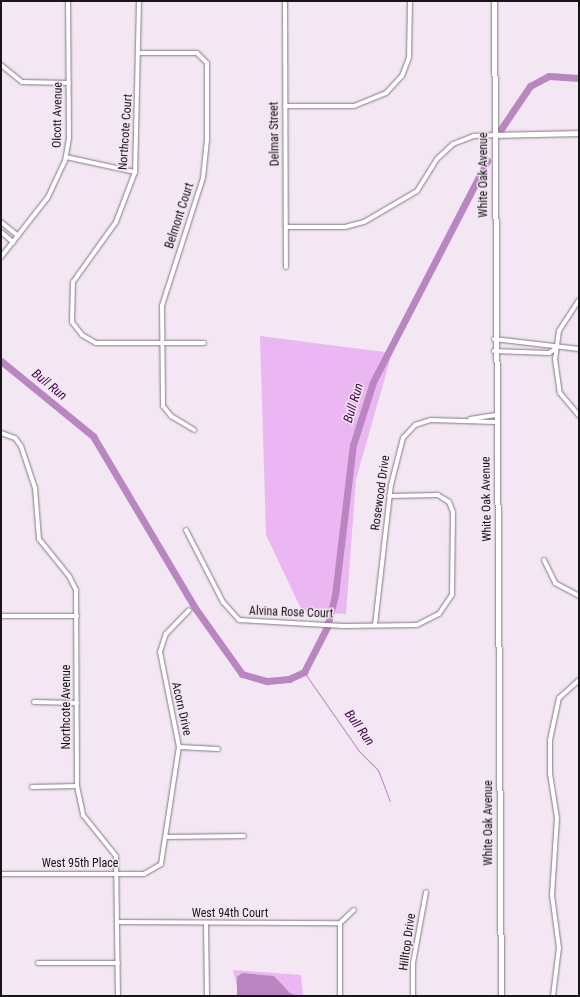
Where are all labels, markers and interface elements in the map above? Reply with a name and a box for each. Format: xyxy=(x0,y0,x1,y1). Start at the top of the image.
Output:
street label: Olcott Avenue xyxy=(50,82,66,148)
street label: Northcote Court xyxy=(116,93,136,171)
street label: Delmar Street xyxy=(267,102,283,166)
street label: White Oak Avenue xyxy=(477,132,491,218)
street label: Belmont Court xyxy=(163,181,197,251)
water label: Bull Run xyxy=(28,366,70,404)
water label: Bull Run xyxy=(341,381,367,425)
street label: Rosewood Drive xyxy=(369,454,393,532)
street label: White Oak Avenue xyxy=(479,456,495,542)
street label: Alvina Rose Court xyxy=(249,604,333,622)
street label: Northcote Avenue xyxy=(60,665,74,749)
street label: Acorn Drive xyxy=(168,681,194,737)
water label: Bull Run xyxy=(341,707,377,749)
street label: White Oak Avenue xyxy=(482,780,496,866)
street label: West 95th Place xyxy=(42,857,118,871)
street label: West 94th Court xyxy=(192,907,268,921)
street label: Hilltop Drive xyxy=(397,912,419,972)

